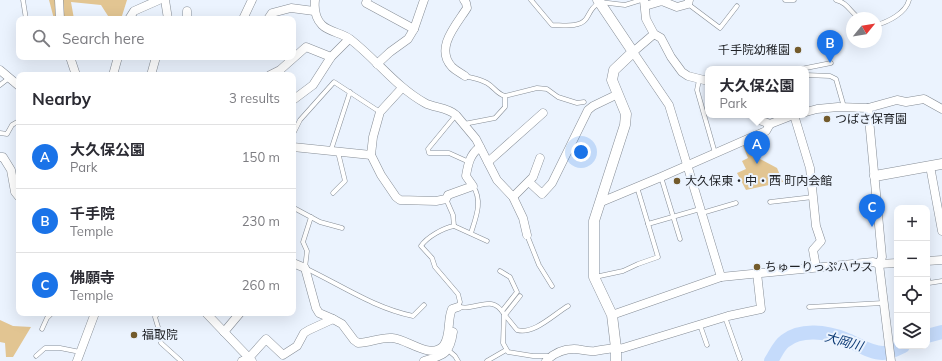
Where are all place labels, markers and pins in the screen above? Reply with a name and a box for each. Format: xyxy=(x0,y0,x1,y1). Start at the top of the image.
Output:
pin: B xyxy=(817,30,843,63)
place label: 千手院幼稚園 xyxy=(718,42,790,57)
marker: 千手院幼稚園 xyxy=(793,45,803,55)
place label: つばさ保育園 xyxy=(835,111,907,126)
marker: つばさ保育園 xyxy=(822,114,832,124)
pin: A xyxy=(744,131,770,164)
place label: 大久保東・中・西 町内会館 xyxy=(685,173,832,188)
marker: 大久保東・中・西 町内会館 xyxy=(672,176,682,186)
pin: C xyxy=(859,194,885,227)
place label: ちゅーりっぷハウス xyxy=(765,259,873,274)
marker: ちゅーりっぷハウス xyxy=(752,262,762,272)
place label: 福取院 xyxy=(142,327,178,342)
marker: 福取院 xyxy=(129,330,139,340)

